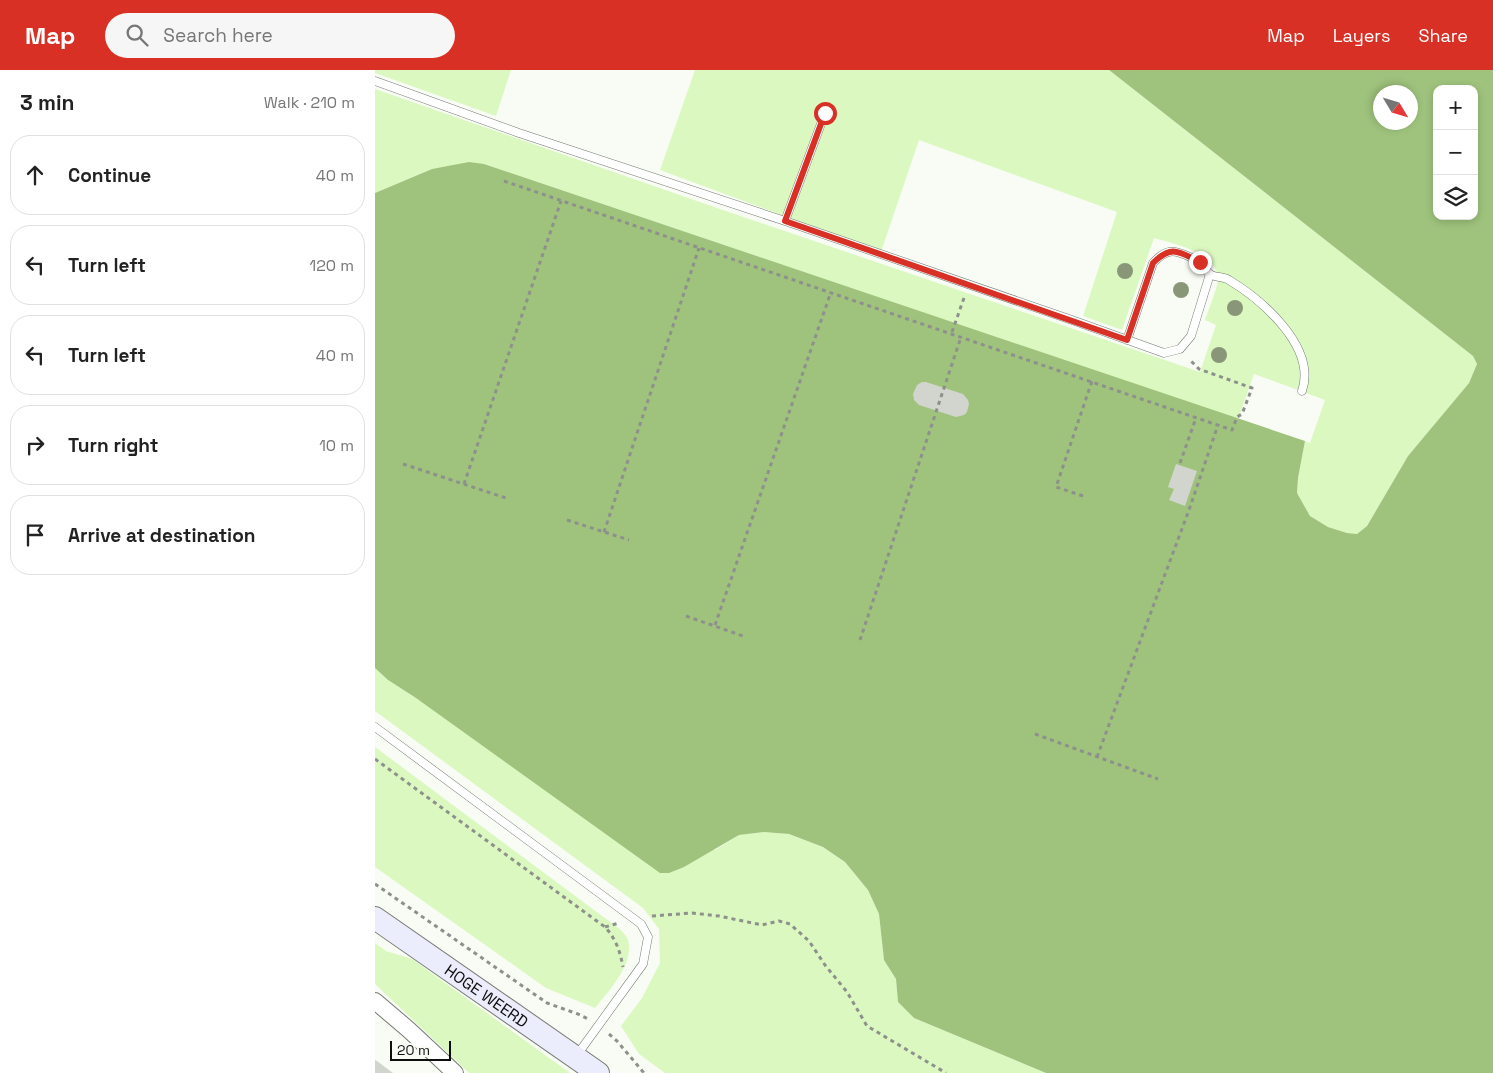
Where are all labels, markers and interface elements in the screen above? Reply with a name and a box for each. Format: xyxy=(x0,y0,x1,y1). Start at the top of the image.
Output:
search box xyxy=(105,13,455,58)
text: Map xyxy=(25,20,75,51)
icon: search xyxy=(123,21,151,49)
text: Search here xyxy=(163,23,273,48)
text: Map xyxy=(1267,24,1305,47)
text: Layers xyxy=(1333,24,1390,47)
text: Share xyxy=(1418,24,1468,47)
north arrow xyxy=(1373,85,1418,130)
map controls xyxy=(1433,85,1478,220)
button: + xyxy=(1433,85,1478,130)
text: 3 min xyxy=(20,89,75,116)
text: Walk · 210 m xyxy=(264,92,355,113)
route start xyxy=(814,102,837,125)
button: − xyxy=(1433,130,1478,175)
icon: ahead xyxy=(21,161,49,189)
text: Continue xyxy=(68,163,151,188)
text: 40 m xyxy=(316,165,354,186)
button: layers xyxy=(1433,175,1478,220)
icon: left xyxy=(21,251,49,279)
route end xyxy=(1189,251,1212,274)
text: Turn left xyxy=(68,253,146,278)
text: 120 m xyxy=(310,255,354,276)
icon: left xyxy=(21,341,49,369)
text: Turn left xyxy=(68,343,146,368)
text: 40 m xyxy=(316,345,354,366)
icon: right xyxy=(21,431,49,459)
text: Turn right xyxy=(68,433,158,458)
text: 10 m xyxy=(319,435,354,456)
icon: arrive xyxy=(21,521,49,549)
text: Arrive at destination xyxy=(68,523,256,548)
street label: HOGE WEERD xyxy=(440,960,532,1032)
scale bar xyxy=(390,1038,451,1061)
text: 20 m xyxy=(397,1041,430,1059)

